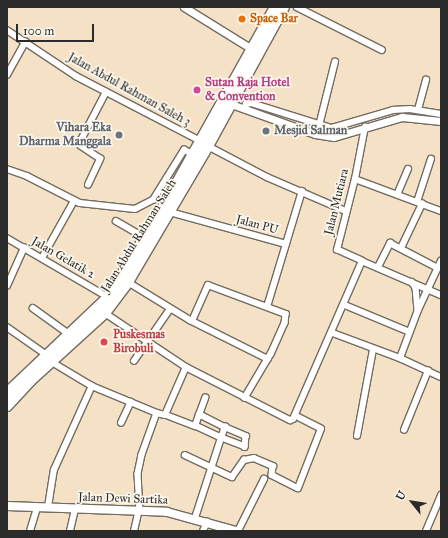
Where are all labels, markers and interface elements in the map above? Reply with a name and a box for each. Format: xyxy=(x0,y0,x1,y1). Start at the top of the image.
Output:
place label: Space Bar xyxy=(250,12,298,26)
marker: Space Bar xyxy=(237,14,247,24)
scale bar xyxy=(18,16,96,42)
text: 100 m xyxy=(23,24,54,38)
street label: Jalan Abdul Rahman Saleh 3 xyxy=(65,50,193,130)
place label: Sutan Raja Hotel & Convention xyxy=(205,76,290,104)
marker: Sutan Raja Hotel & Convention xyxy=(192,85,202,95)
place label: Vihara Eka Dharma Manggala xyxy=(19,121,111,149)
place label: Mesjid Salman xyxy=(274,124,347,138)
marker: Mesjid Salman xyxy=(261,126,271,136)
marker: Vihara Eka Dharma Manggala xyxy=(114,130,124,140)
street label: Jalan Mutiara xyxy=(322,167,352,237)
street label: Jalan Abdul Rahman Saleh xyxy=(98,177,180,295)
street label: Jalan PU xyxy=(234,212,280,238)
street label: Jalan Gelatik 2 xyxy=(29,234,97,282)
place label: Puskesmas Birobuli xyxy=(113,328,165,356)
marker: Puskesmas Birobuli xyxy=(98,336,110,348)
north arrow xyxy=(392,482,432,522)
text: U xyxy=(393,489,409,503)
street label: Jalan Dewi Sartika xyxy=(78,490,168,508)

